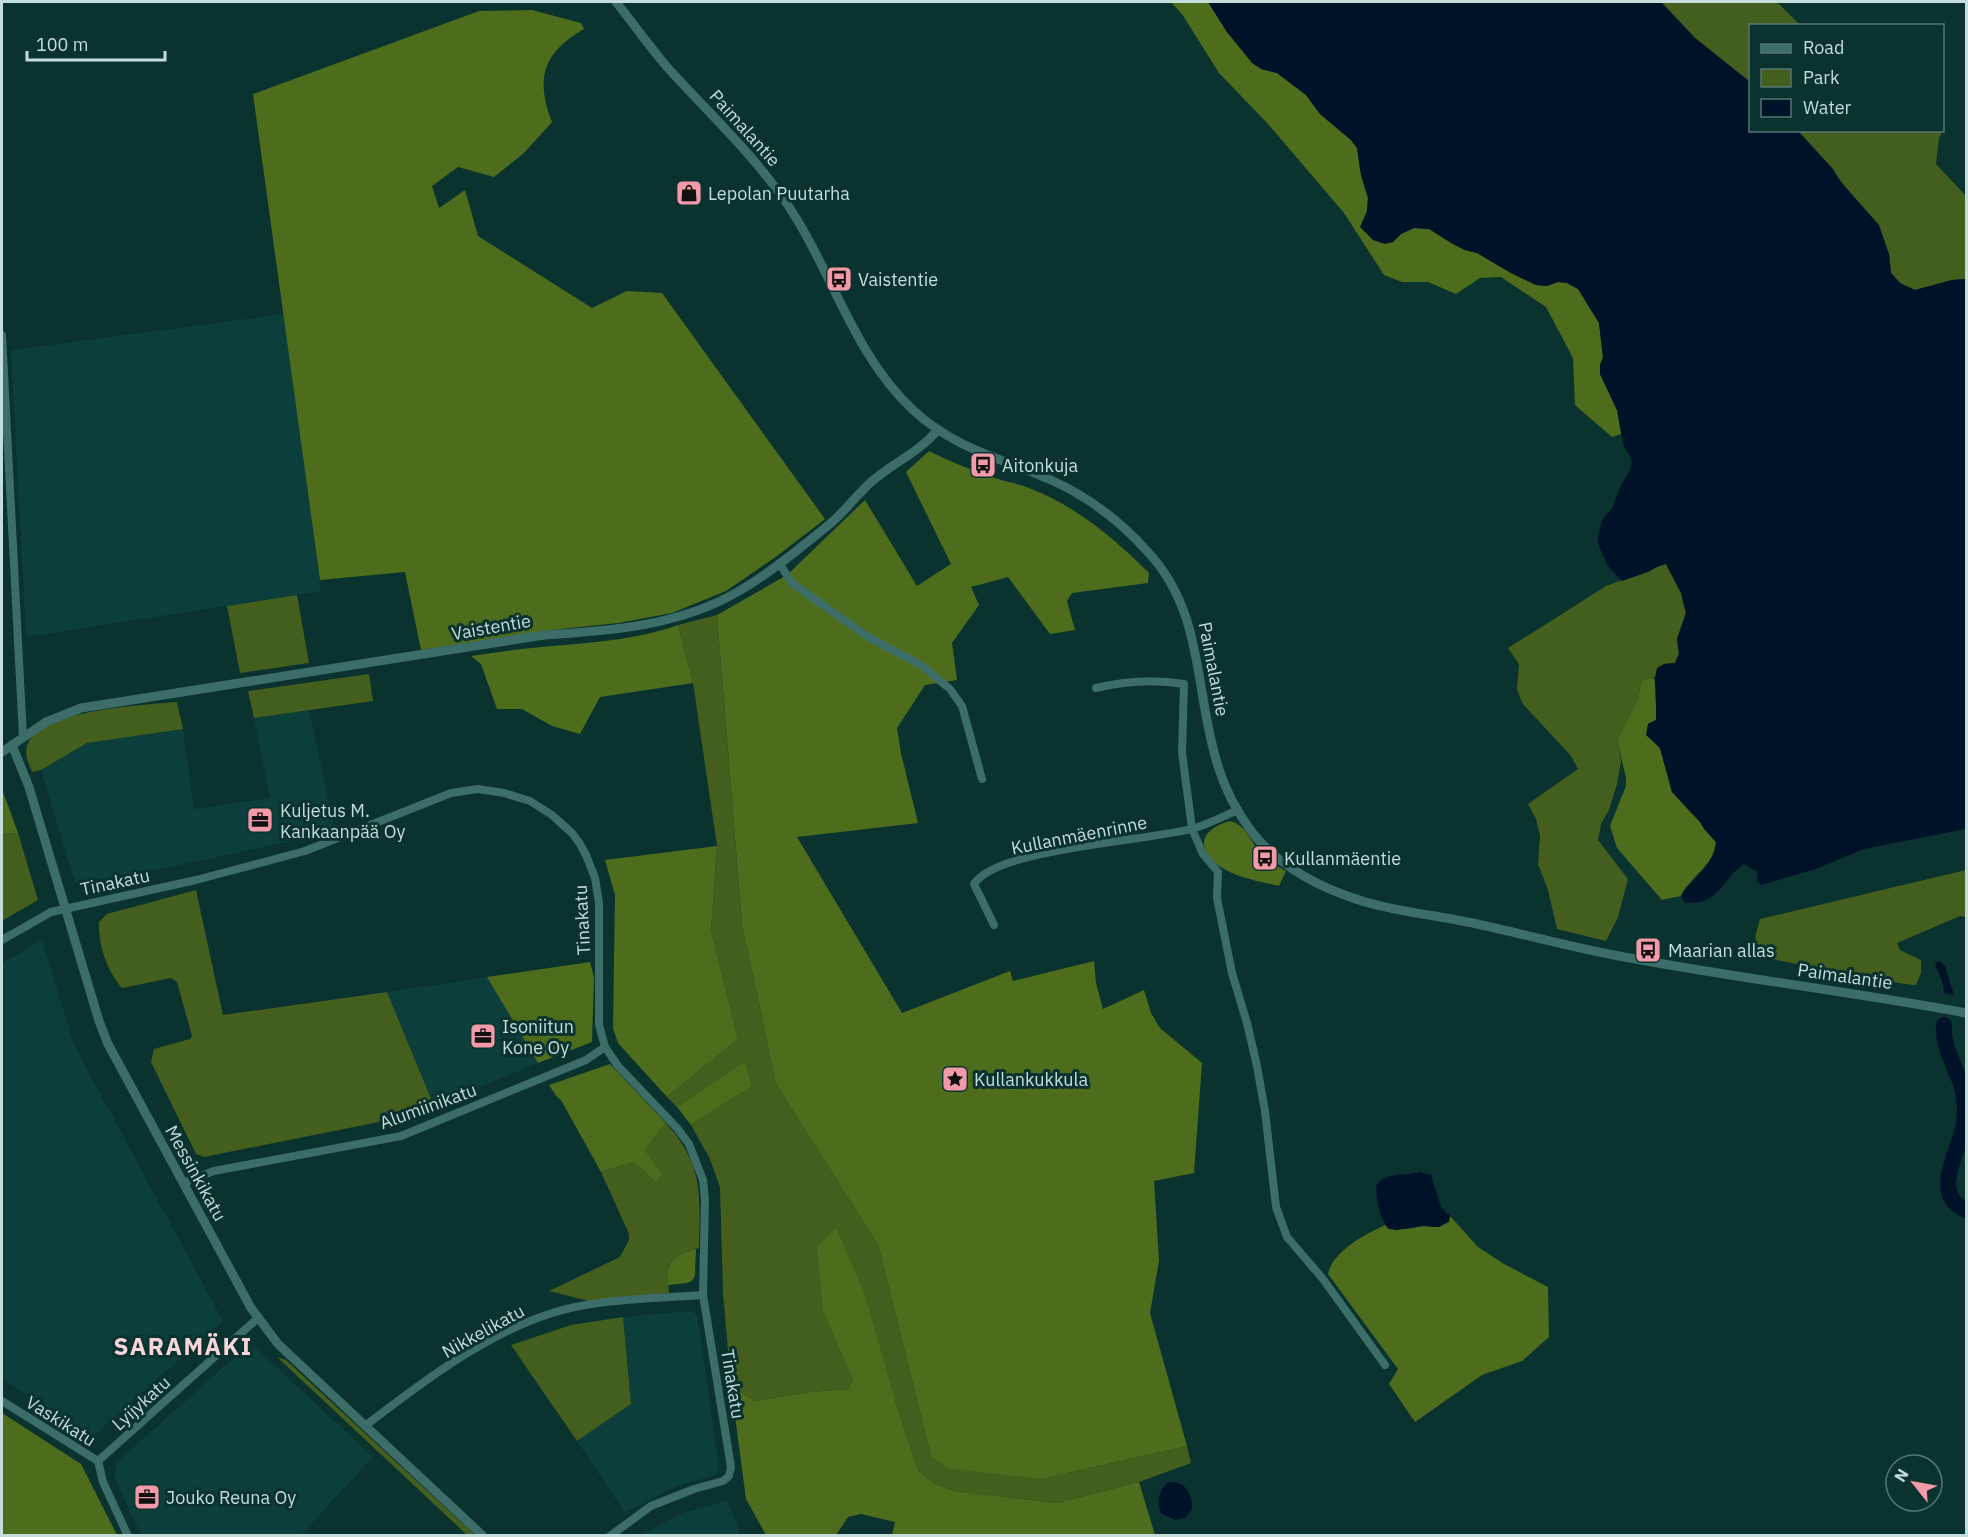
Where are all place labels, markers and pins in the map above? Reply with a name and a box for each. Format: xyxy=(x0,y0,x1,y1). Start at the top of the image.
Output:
shop icon: Lepolan Puutarha xyxy=(674,178,704,208)
place label: Lepolan Puutarha xyxy=(708,182,850,205)
bus stop icon: Vaistentie xyxy=(824,264,854,294)
place label: Vaistentie xyxy=(858,268,938,291)
bus stop icon: Aitonkuja xyxy=(968,450,998,480)
place label: Aitonkuja xyxy=(1002,454,1079,477)
place label: Kuljetus M. Kankaanpää Oy xyxy=(280,799,405,843)
office icon: Kuljetus M. Kankaanpää Oy xyxy=(245,805,275,835)
bus stop icon: Kullanmäentie xyxy=(1250,843,1280,873)
place label: Kullanmäentie xyxy=(1284,847,1401,870)
bus stop icon: Maarian allas xyxy=(1633,935,1663,965)
place label: Maarian allas xyxy=(1668,939,1775,962)
place label: Isoniitun Kone Oy xyxy=(502,1015,574,1059)
office icon: Isoniitun Kone Oy xyxy=(468,1021,498,1051)
place icon: Kullankukkula xyxy=(940,1064,970,1094)
place label: Kullankukkula xyxy=(974,1068,1088,1091)
office icon: Jouko Reuna Oy xyxy=(132,1482,162,1512)
place label: Jouko Reuna Oy xyxy=(166,1486,296,1509)

